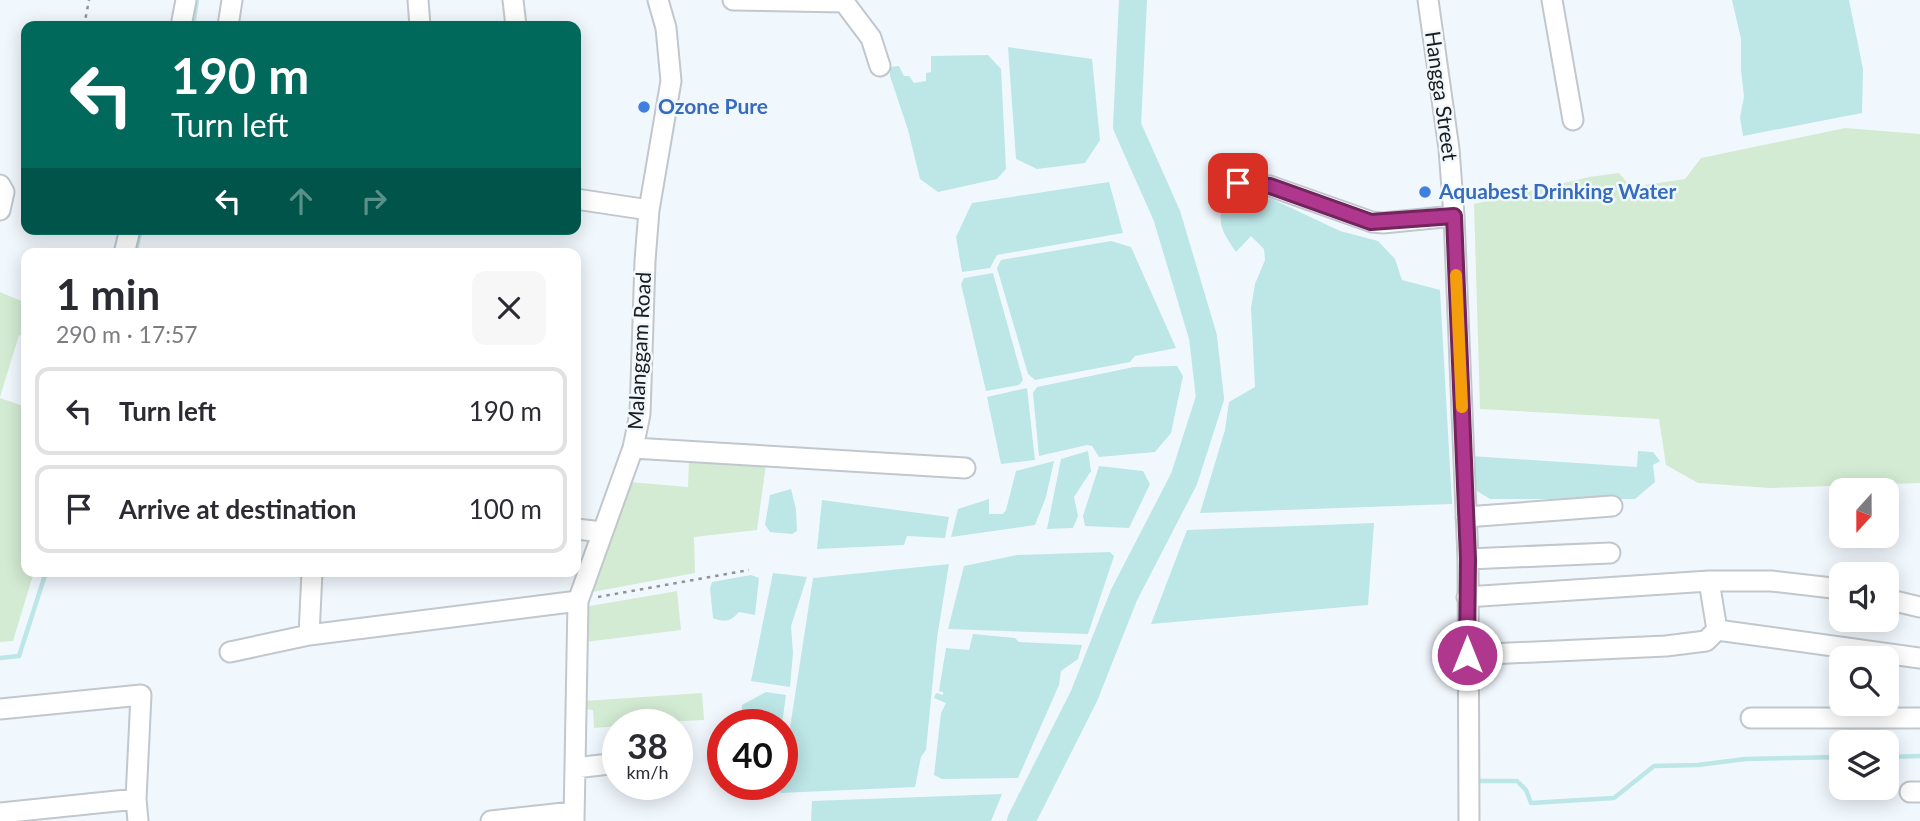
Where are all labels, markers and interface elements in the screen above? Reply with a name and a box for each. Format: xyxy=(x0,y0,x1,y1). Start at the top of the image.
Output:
street label: Hangga Street xyxy=(1421,29,1464,163)
text: 190 m xyxy=(171,46,309,104)
icon: left xyxy=(56,49,147,140)
place label: Ozone Pure xyxy=(658,93,768,118)
marker: Ozone Pure xyxy=(636,99,652,115)
text: Turn left xyxy=(171,105,288,144)
pin xyxy=(1208,153,1268,213)
icon: arrive xyxy=(1219,164,1257,202)
place label: Aquabest Drinking Water xyxy=(1438,178,1677,203)
icon: left xyxy=(209,182,247,220)
icon: ahead xyxy=(282,182,320,220)
icon: right xyxy=(355,182,393,220)
marker: Aquabest Drinking Water xyxy=(1417,184,1433,200)
text: 1 min xyxy=(56,269,160,319)
button: close xyxy=(472,271,546,345)
street label: Malanggam Road xyxy=(622,271,655,431)
text: 290 m · 17:57 xyxy=(56,320,198,348)
icon: left xyxy=(60,392,98,430)
text: Turn left xyxy=(119,395,216,427)
text: 190 m xyxy=(469,395,542,427)
north arrow xyxy=(1829,478,1899,548)
map controls xyxy=(1829,478,1899,800)
icon: arrive xyxy=(60,490,98,528)
text: Arrive at destination xyxy=(119,493,356,525)
text: 100 m xyxy=(469,493,542,525)
button: sound xyxy=(1829,562,1899,632)
position arrow xyxy=(1430,618,1504,692)
button: search xyxy=(1829,646,1899,716)
speed limit sign: 40 xyxy=(707,709,798,800)
text: 38 xyxy=(627,724,668,766)
button: layers xyxy=(1829,730,1899,800)
text: km/h xyxy=(626,761,669,783)

